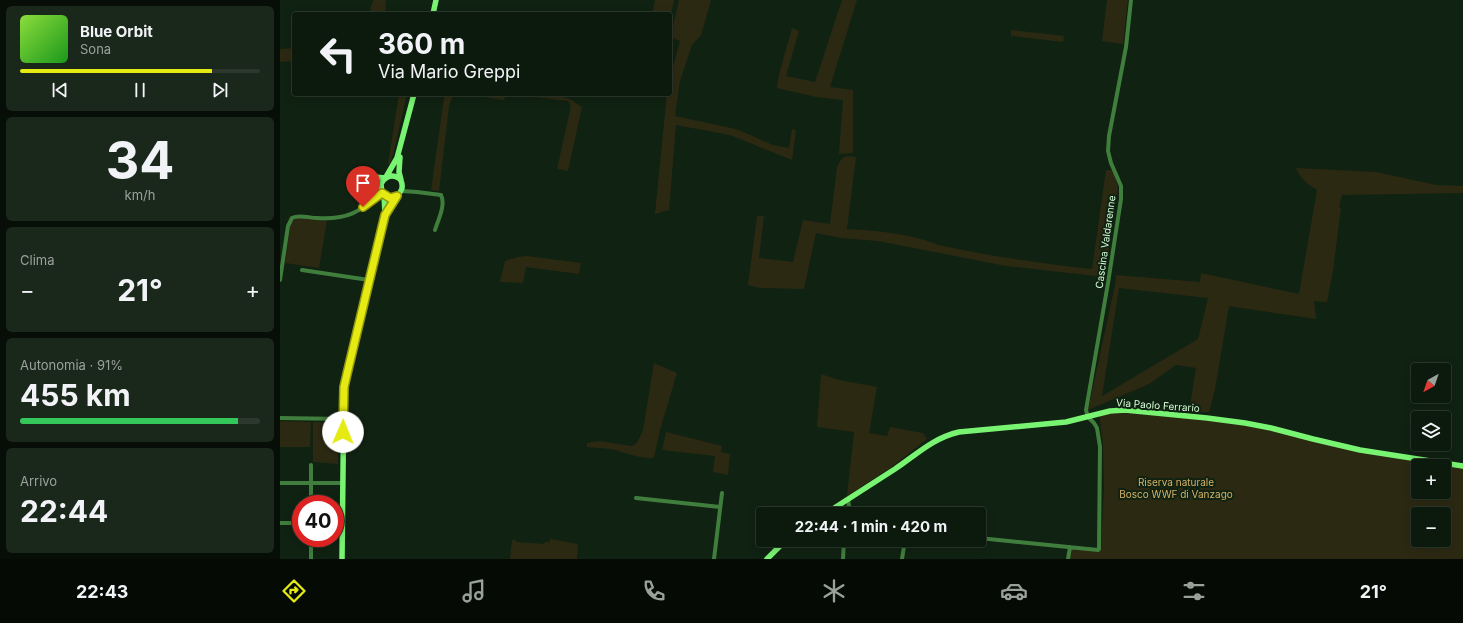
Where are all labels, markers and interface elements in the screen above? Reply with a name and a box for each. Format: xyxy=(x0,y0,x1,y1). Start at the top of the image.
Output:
text: Blue Orbit xyxy=(80,22,153,41)
text: 360 m xyxy=(378,27,465,61)
icon: left xyxy=(312,28,364,80)
text: Sona xyxy=(80,41,111,57)
text: Via Mario Greppi xyxy=(378,61,520,82)
icon: previous xyxy=(49,79,71,101)
icon: pause xyxy=(129,79,151,101)
icon: next xyxy=(209,79,231,101)
text: 34 xyxy=(106,129,174,192)
pin xyxy=(346,166,380,207)
icon: arrive xyxy=(352,172,374,194)
text: km/h xyxy=(125,187,155,203)
street label: Cascina Valdarenne xyxy=(1093,195,1117,289)
text: Clima xyxy=(20,252,54,268)
text: 21° xyxy=(117,272,163,308)
text: − xyxy=(20,277,35,303)
text: + xyxy=(245,277,260,303)
text: Autonomia · 91% xyxy=(20,357,123,373)
north arrow xyxy=(1411,363,1451,403)
map controls xyxy=(1411,363,1451,547)
text: 455 km xyxy=(20,377,131,413)
street label: Via Paolo Ferrario xyxy=(1116,396,1200,414)
position arrow xyxy=(322,411,364,453)
button: layers xyxy=(1411,411,1451,451)
button: + xyxy=(1411,459,1451,499)
text: Arrivo xyxy=(20,473,57,489)
park label: Riserva naturale Bosco WWF di Vanzago xyxy=(1119,476,1233,500)
text: 22:44 xyxy=(20,493,108,529)
speed limit sign: 40 xyxy=(292,495,344,547)
button: − xyxy=(1411,507,1451,547)
text: 22:44 · 1 min · 420 m xyxy=(795,517,947,536)
icon: directions xyxy=(280,577,308,605)
icon: music xyxy=(460,577,488,605)
icon: phone xyxy=(640,577,668,605)
icon: climate xyxy=(820,577,848,605)
icon: car xyxy=(1000,577,1028,605)
icon: filters xyxy=(1180,577,1208,605)
text: 22:43 xyxy=(76,581,128,602)
text: 21° xyxy=(1360,581,1387,602)

